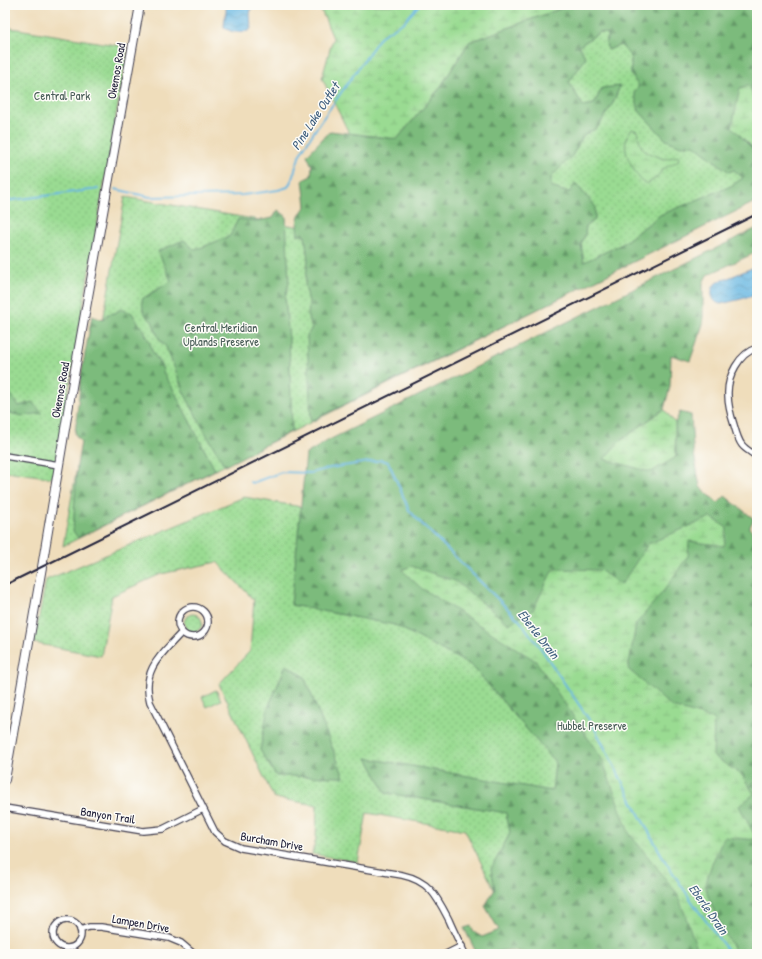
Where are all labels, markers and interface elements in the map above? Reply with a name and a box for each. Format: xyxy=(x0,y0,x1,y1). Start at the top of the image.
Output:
street label: Okemos Road xyxy=(103,41,129,100)
water label: Pine Lake Outlet xyxy=(287,77,345,153)
park label: Central Park xyxy=(34,87,90,104)
park label: Central Meridian Uplands Preserve xyxy=(183,319,259,350)
street label: Okemos Road xyxy=(47,360,73,419)
water label: Eberle Drain xyxy=(514,606,565,663)
park label: Hubbel Preserve xyxy=(557,717,627,734)
street label: Banyon Trail xyxy=(79,802,137,828)
street label: Burcham Drive xyxy=(239,827,305,855)
water label: Eberle Drain xyxy=(685,880,734,939)
street label: Lampen Drive xyxy=(111,910,171,936)

